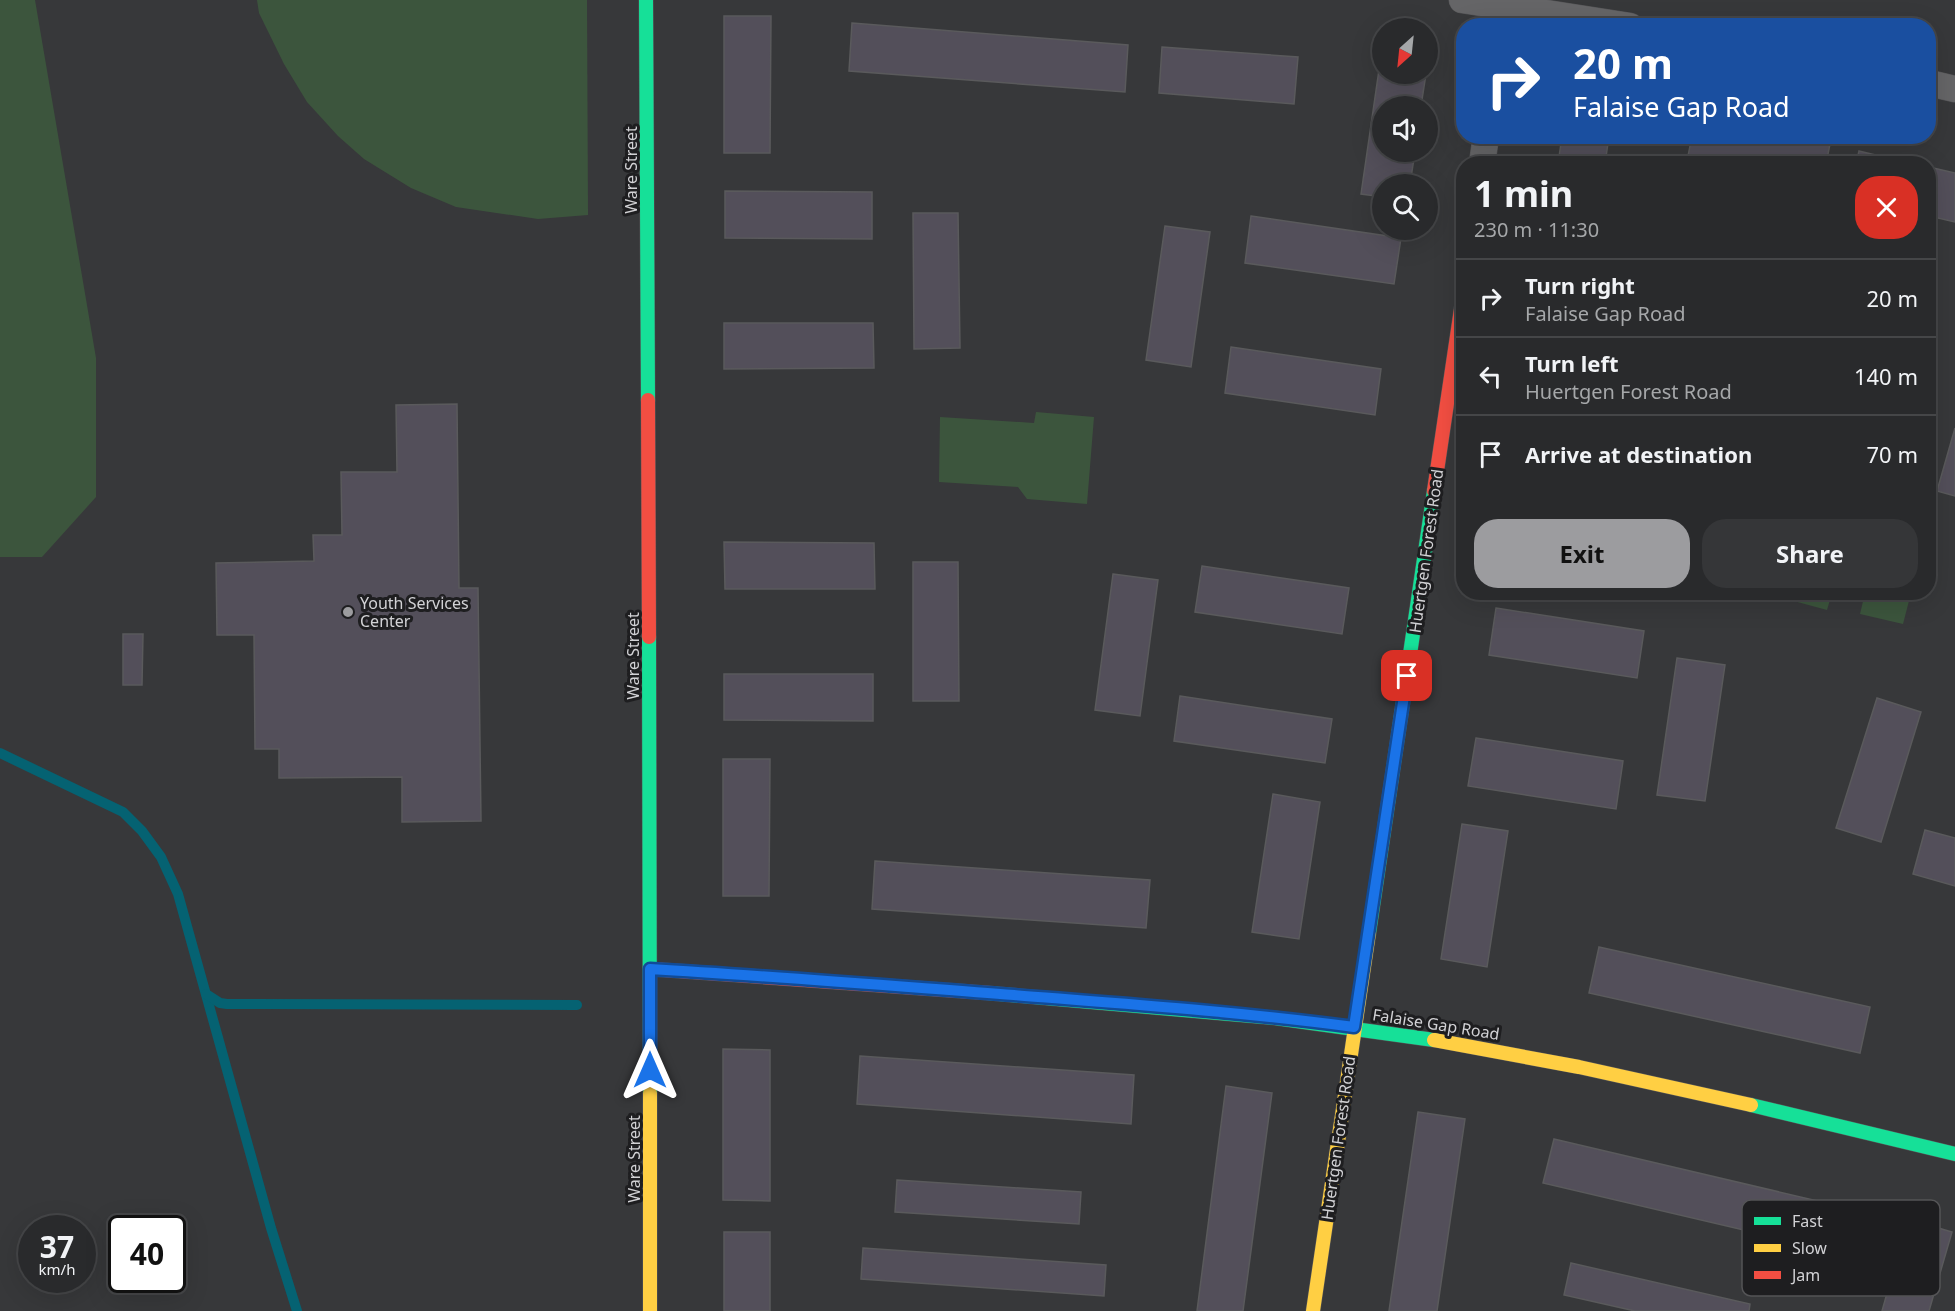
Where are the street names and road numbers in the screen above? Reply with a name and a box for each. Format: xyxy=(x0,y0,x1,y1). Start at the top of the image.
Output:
street label: Ware Street xyxy=(620,126,642,214)
street label: Huertgen Forest Road xyxy=(1404,468,1448,634)
street label: Ware Street xyxy=(622,612,644,700)
street label: Falaise Gap Road xyxy=(1371,1003,1501,1045)
street label: Huertgen Forest Road xyxy=(1316,1055,1360,1221)
street label: Ware Street xyxy=(623,1115,645,1203)

